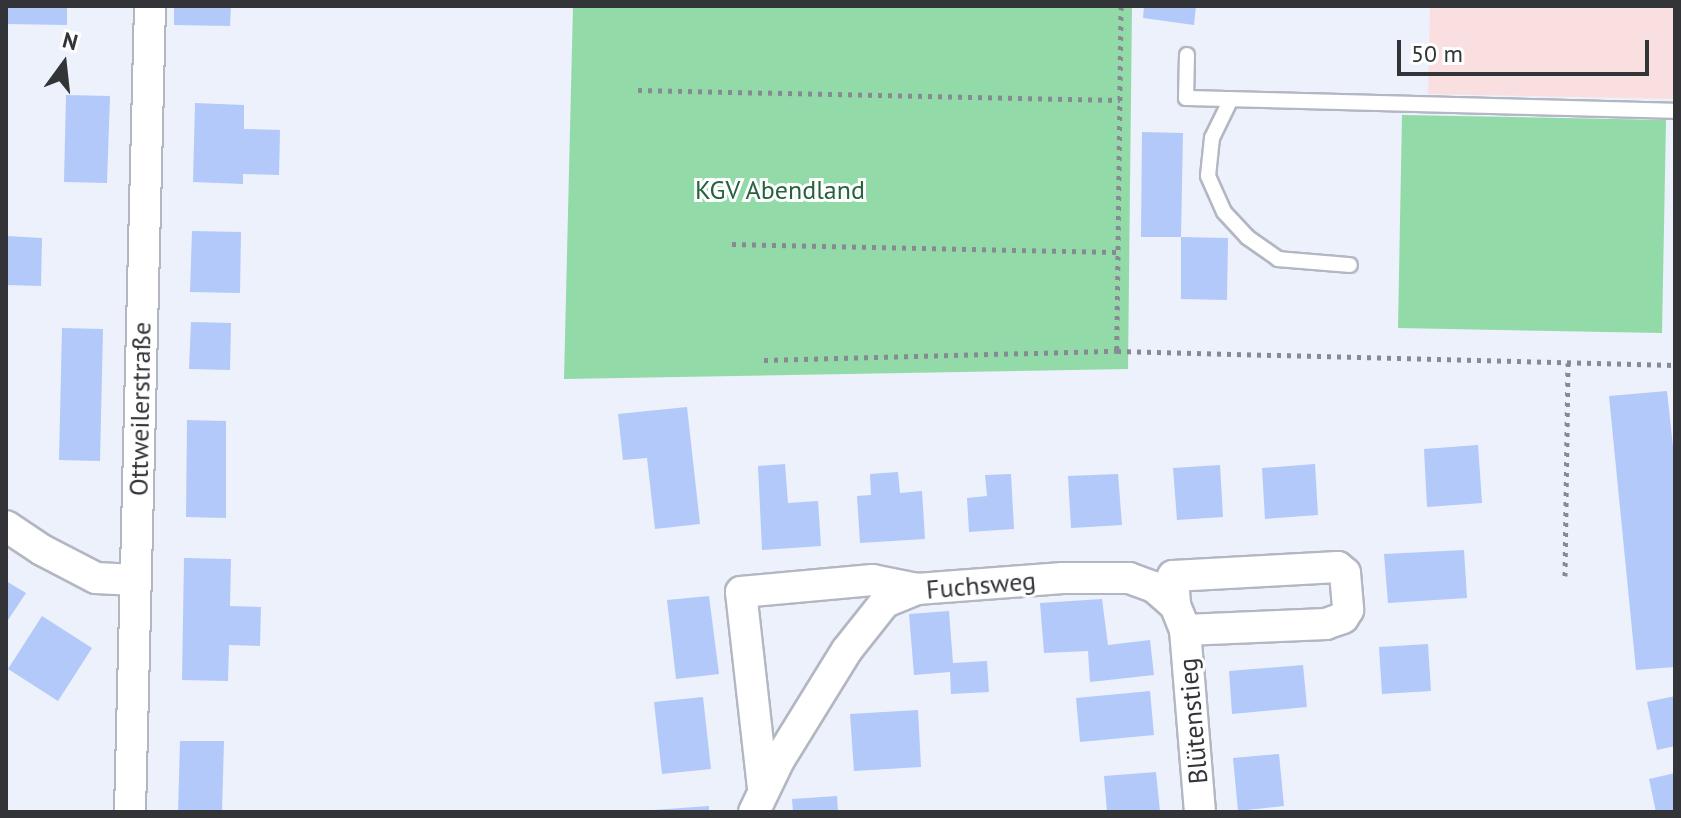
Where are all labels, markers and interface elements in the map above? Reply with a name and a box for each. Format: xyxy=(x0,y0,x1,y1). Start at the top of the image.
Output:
north arrow xyxy=(24,24,104,104)
scale bar xyxy=(1401,24,1653,74)
text: N xyxy=(60,25,81,56)
text: 50 m xyxy=(1411,38,1463,69)
park label: KGV Abendland xyxy=(694,174,866,206)
street label: Ottweilerstraße xyxy=(123,322,157,496)
street label: Fuchsweg xyxy=(925,565,1037,605)
street label: Blütenstieg xyxy=(1172,657,1214,785)

